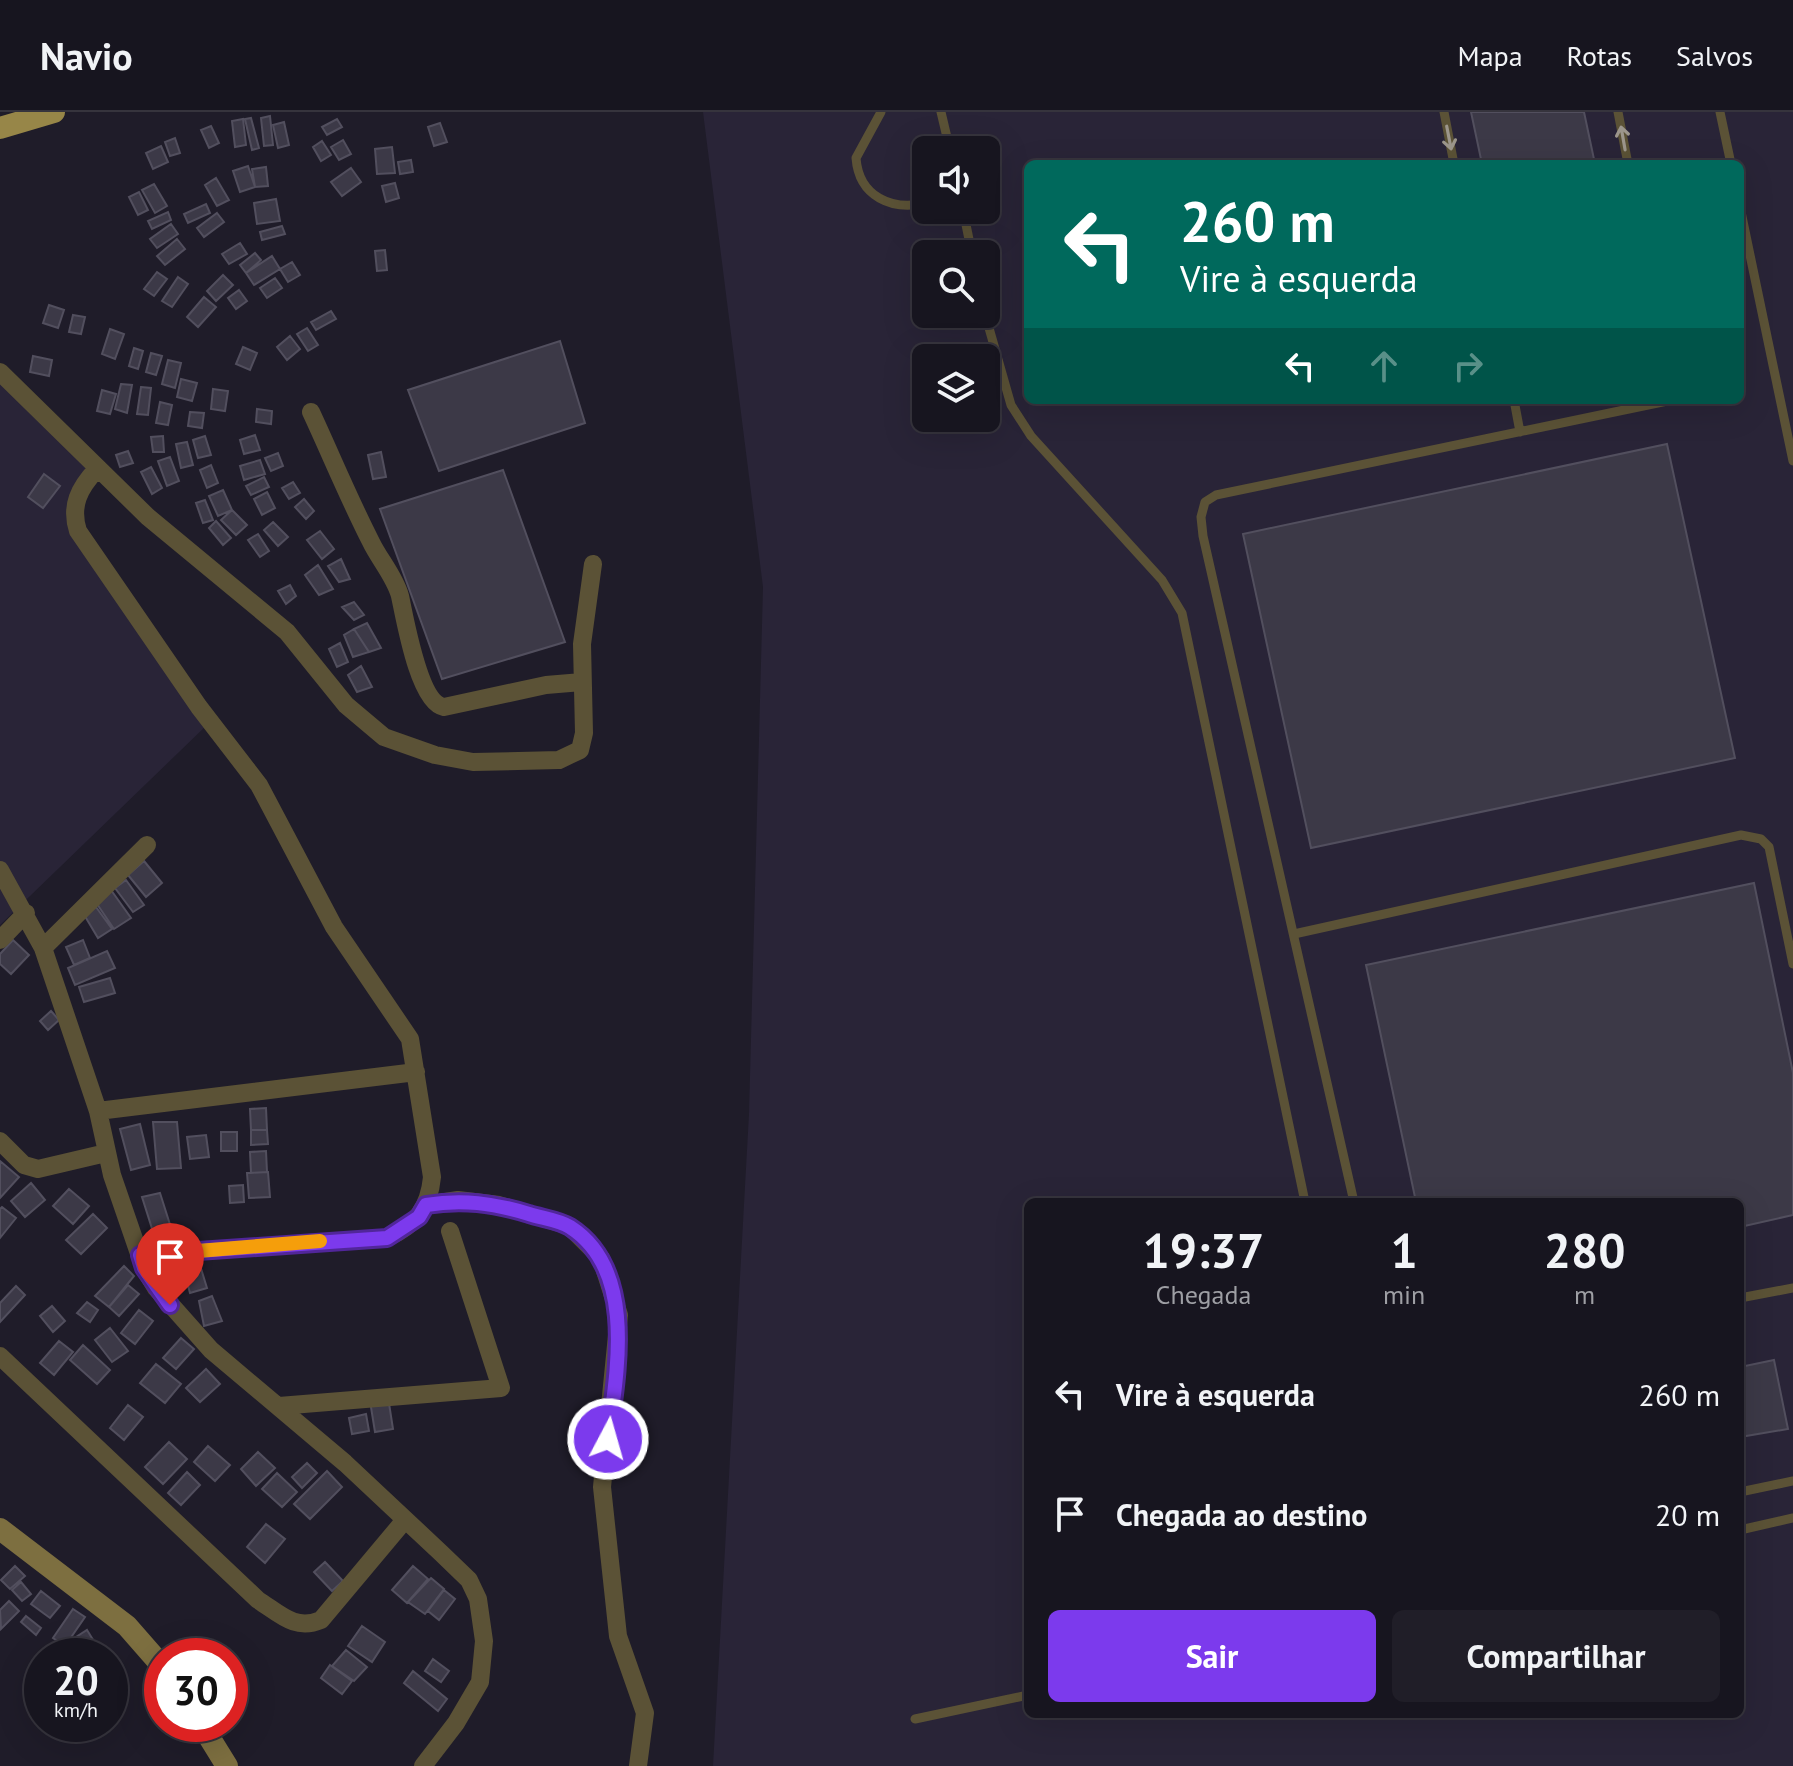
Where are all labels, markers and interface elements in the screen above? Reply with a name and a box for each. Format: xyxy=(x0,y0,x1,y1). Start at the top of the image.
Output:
text: Navio xyxy=(40,31,133,80)
text: Mapa xyxy=(1458,37,1523,74)
text: Rotas xyxy=(1567,37,1632,74)
text: Salvos xyxy=(1676,37,1753,74)
one-way arrow xyxy=(1442,125,1457,150)
one-way arrow xyxy=(1614,126,1629,151)
map controls xyxy=(912,136,1000,432)
button: sound xyxy=(912,136,1000,224)
text: 260 m xyxy=(1180,185,1335,257)
icon: left xyxy=(1048,192,1152,296)
button: search xyxy=(912,240,1000,328)
text: Vire à esquerda xyxy=(1180,255,1418,302)
button: layers xyxy=(912,344,1000,432)
icon: left xyxy=(1278,344,1322,388)
icon: ahead xyxy=(1362,344,1406,388)
icon: right xyxy=(1446,344,1490,388)
text: 19:37 xyxy=(1143,1219,1264,1281)
text: 1 xyxy=(1390,1219,1418,1281)
text: 280 xyxy=(1544,1219,1625,1281)
pin xyxy=(136,1223,204,1305)
icon: arrive xyxy=(148,1235,192,1279)
text: Chegada xyxy=(1156,1278,1251,1311)
text: min xyxy=(1383,1278,1425,1311)
text: m xyxy=(1574,1278,1595,1311)
icon: left xyxy=(1048,1372,1092,1416)
text: Vire à esquerda xyxy=(1116,1375,1315,1414)
text: 260 m xyxy=(1639,1375,1720,1414)
position arrow xyxy=(566,1397,650,1481)
icon: arrive xyxy=(1048,1492,1092,1536)
text: Chegada ao destino xyxy=(1116,1495,1367,1534)
text: 20 m xyxy=(1655,1495,1720,1534)
button: Sair xyxy=(1048,1610,1376,1702)
button: Compartilhar xyxy=(1392,1610,1720,1702)
speed limit sign: 30 xyxy=(144,1638,248,1742)
text: 20 xyxy=(53,1654,99,1706)
text: km/h xyxy=(54,1697,98,1723)

